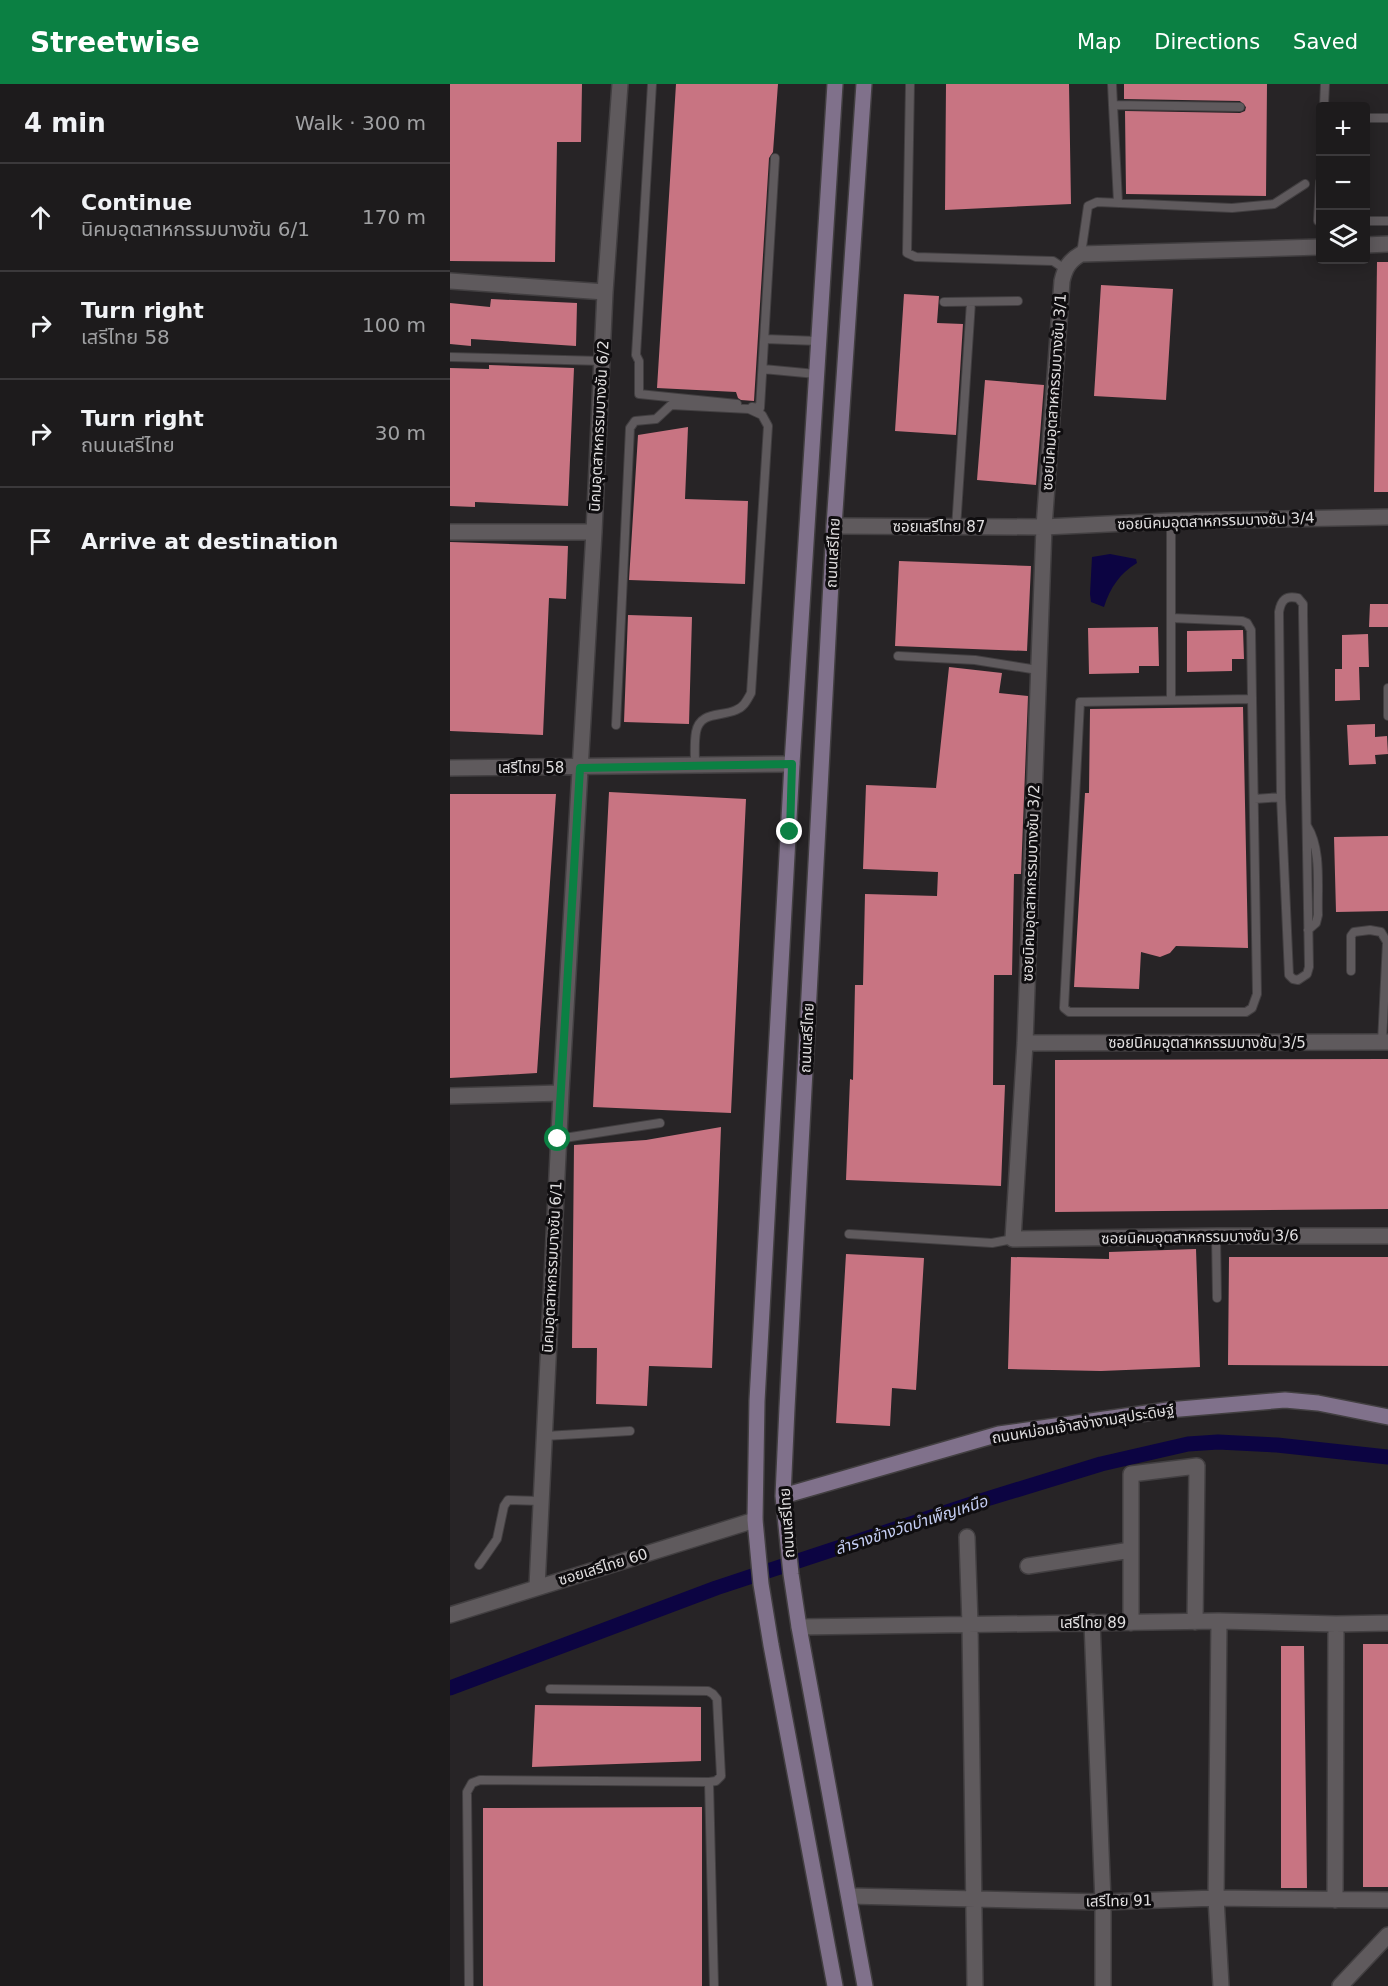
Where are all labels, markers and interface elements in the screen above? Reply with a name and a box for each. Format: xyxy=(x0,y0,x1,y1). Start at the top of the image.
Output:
text: Streetwise xyxy=(30,26,200,59)
text: Map xyxy=(1077,30,1121,54)
text: Directions xyxy=(1154,30,1260,54)
text: Saved xyxy=(1293,30,1358,54)
map controls xyxy=(1316,102,1370,264)
button: + xyxy=(1316,102,1370,156)
text: 4 min xyxy=(24,108,106,138)
text: Walk · 300 m xyxy=(295,111,426,135)
button: − xyxy=(1316,156,1370,210)
text: Continue xyxy=(81,190,192,215)
icon: ahead xyxy=(24,201,57,234)
text: 170 m xyxy=(362,205,426,229)
button: layers xyxy=(1316,210,1370,264)
text: นิคมอุตสาหกรรมบางชัน 6/1 xyxy=(81,217,310,241)
street label: ซอยนิคมอุตสาหกรรมบางชัน 3/1 xyxy=(1038,293,1070,491)
text: Turn right xyxy=(81,298,204,323)
icon: right xyxy=(24,309,57,342)
text: 100 m xyxy=(362,313,426,337)
text: เสรีไทย 58 xyxy=(81,325,170,349)
street label: นิคมอุตสาหกรรมบางชัน 6/2 xyxy=(586,340,612,512)
text: Turn right xyxy=(81,406,204,431)
icon: right xyxy=(24,417,57,450)
text: 30 m xyxy=(375,421,426,445)
text: ถนนเสรีไทย xyxy=(81,433,175,457)
street label: ซอยนิคมอุตสาหกรรมบางชัน 3/4 xyxy=(1117,509,1315,533)
street label: ถนนเสรีไทย xyxy=(822,517,844,589)
street label: ซอยเสรีไทย 87 xyxy=(893,518,985,536)
icon: arrive xyxy=(24,525,57,558)
text: Arrive at destination xyxy=(81,529,338,554)
street label: เสรีไทย 58 xyxy=(498,759,564,777)
street label: ซอยนิคมอุตสาหกรรมบางชัน 3/2 xyxy=(1019,784,1043,982)
route end xyxy=(776,818,802,844)
street label: ถนนเสรีไทย xyxy=(796,1002,818,1074)
street label: ซอยนิคมอุตสาหกรรมบางชัน 3/5 xyxy=(1108,1034,1306,1052)
route start xyxy=(544,1125,570,1151)
street label: นิคมอุตสาหกรรมบางชัน 6/1 xyxy=(539,1181,565,1353)
street label: ซอยนิคมอุตสาหกรรมบางชัน 3/6 xyxy=(1101,1226,1299,1248)
street label: ถนนหม่อมเจ้าสง่างามสุประดิษฐ์ xyxy=(990,1401,1176,1447)
street label: ถนนเสรีไทย xyxy=(776,1487,798,1559)
water label: ลำรางข้างวัดบำเพ็ญเหนือ xyxy=(832,1491,991,1559)
street label: ซอยเสรีไทย 60 xyxy=(556,1545,650,1589)
street label: เสรีไทย 89 xyxy=(1060,1614,1126,1632)
street label: เสรีไทย 91 xyxy=(1086,1891,1152,1911)

